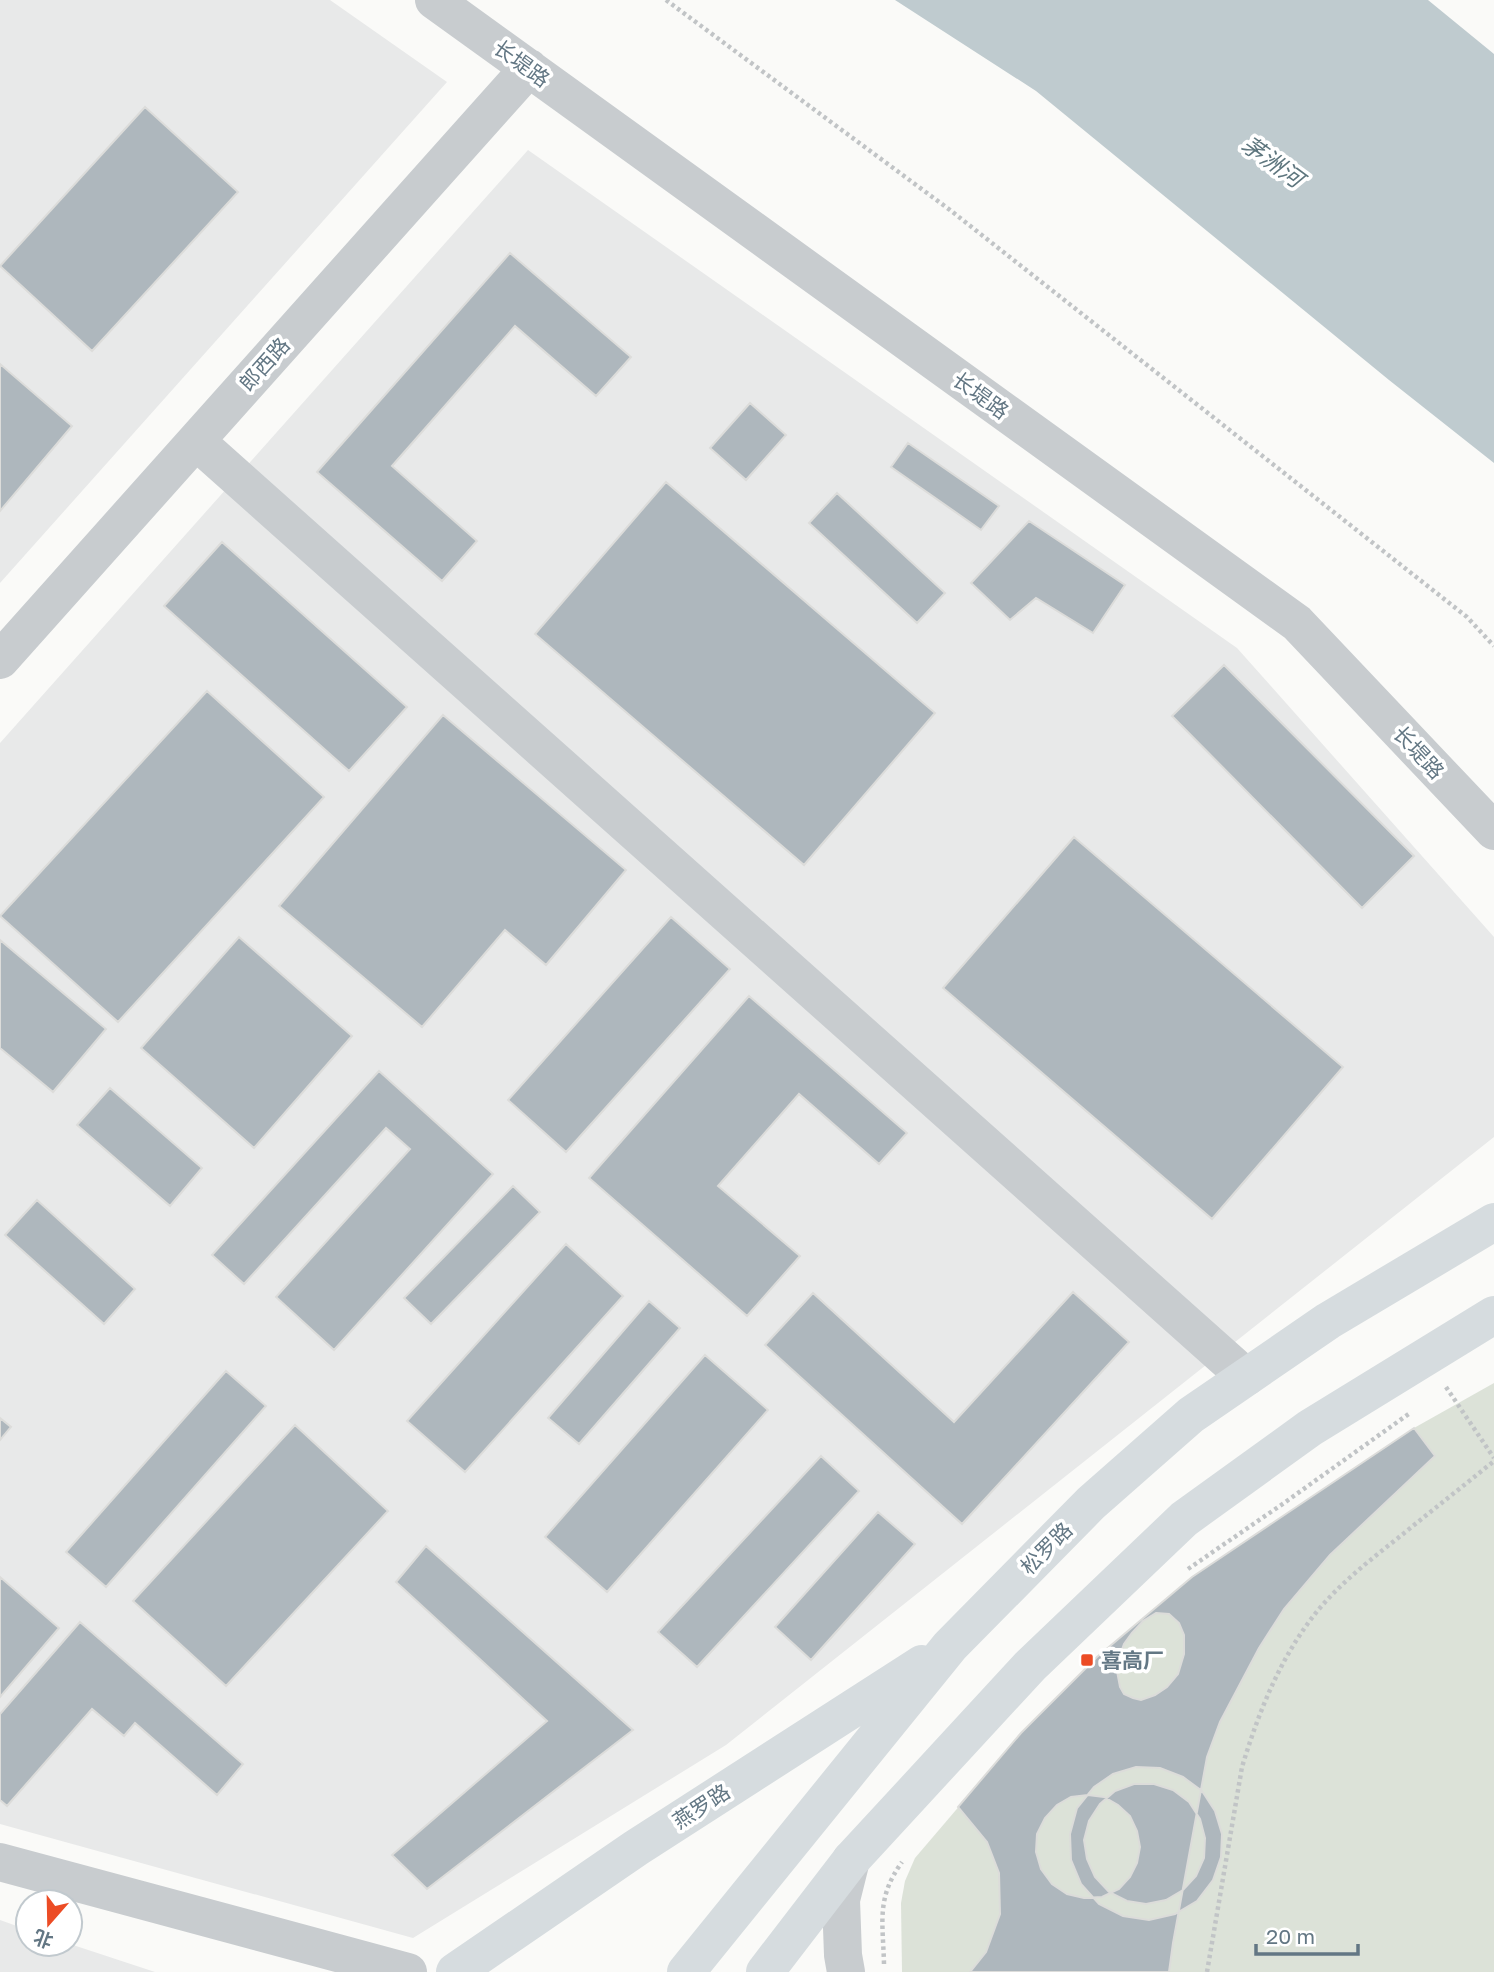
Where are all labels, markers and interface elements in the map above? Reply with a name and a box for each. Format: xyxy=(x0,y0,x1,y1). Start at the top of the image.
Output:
street label: 长堤路 xyxy=(489,34,555,92)
water label: 茅洲河 xyxy=(1237,129,1312,195)
street label: 郎西路 xyxy=(233,332,295,396)
street label: 长堤路 xyxy=(948,366,1014,424)
street label: 长堤路 xyxy=(1388,720,1450,784)
street label: 松罗路 xyxy=(1015,1517,1077,1579)
place label: 喜高厂 xyxy=(1101,1647,1164,1673)
marker: 喜高厂 xyxy=(1079,1652,1095,1668)
street label: 燕罗路 xyxy=(668,1778,734,1834)
north arrow xyxy=(14,1888,84,1958)
scale bar xyxy=(1256,1912,1358,1956)
text: 20 m xyxy=(1266,1923,1315,1949)
text: 北 xyxy=(30,1925,56,1954)

